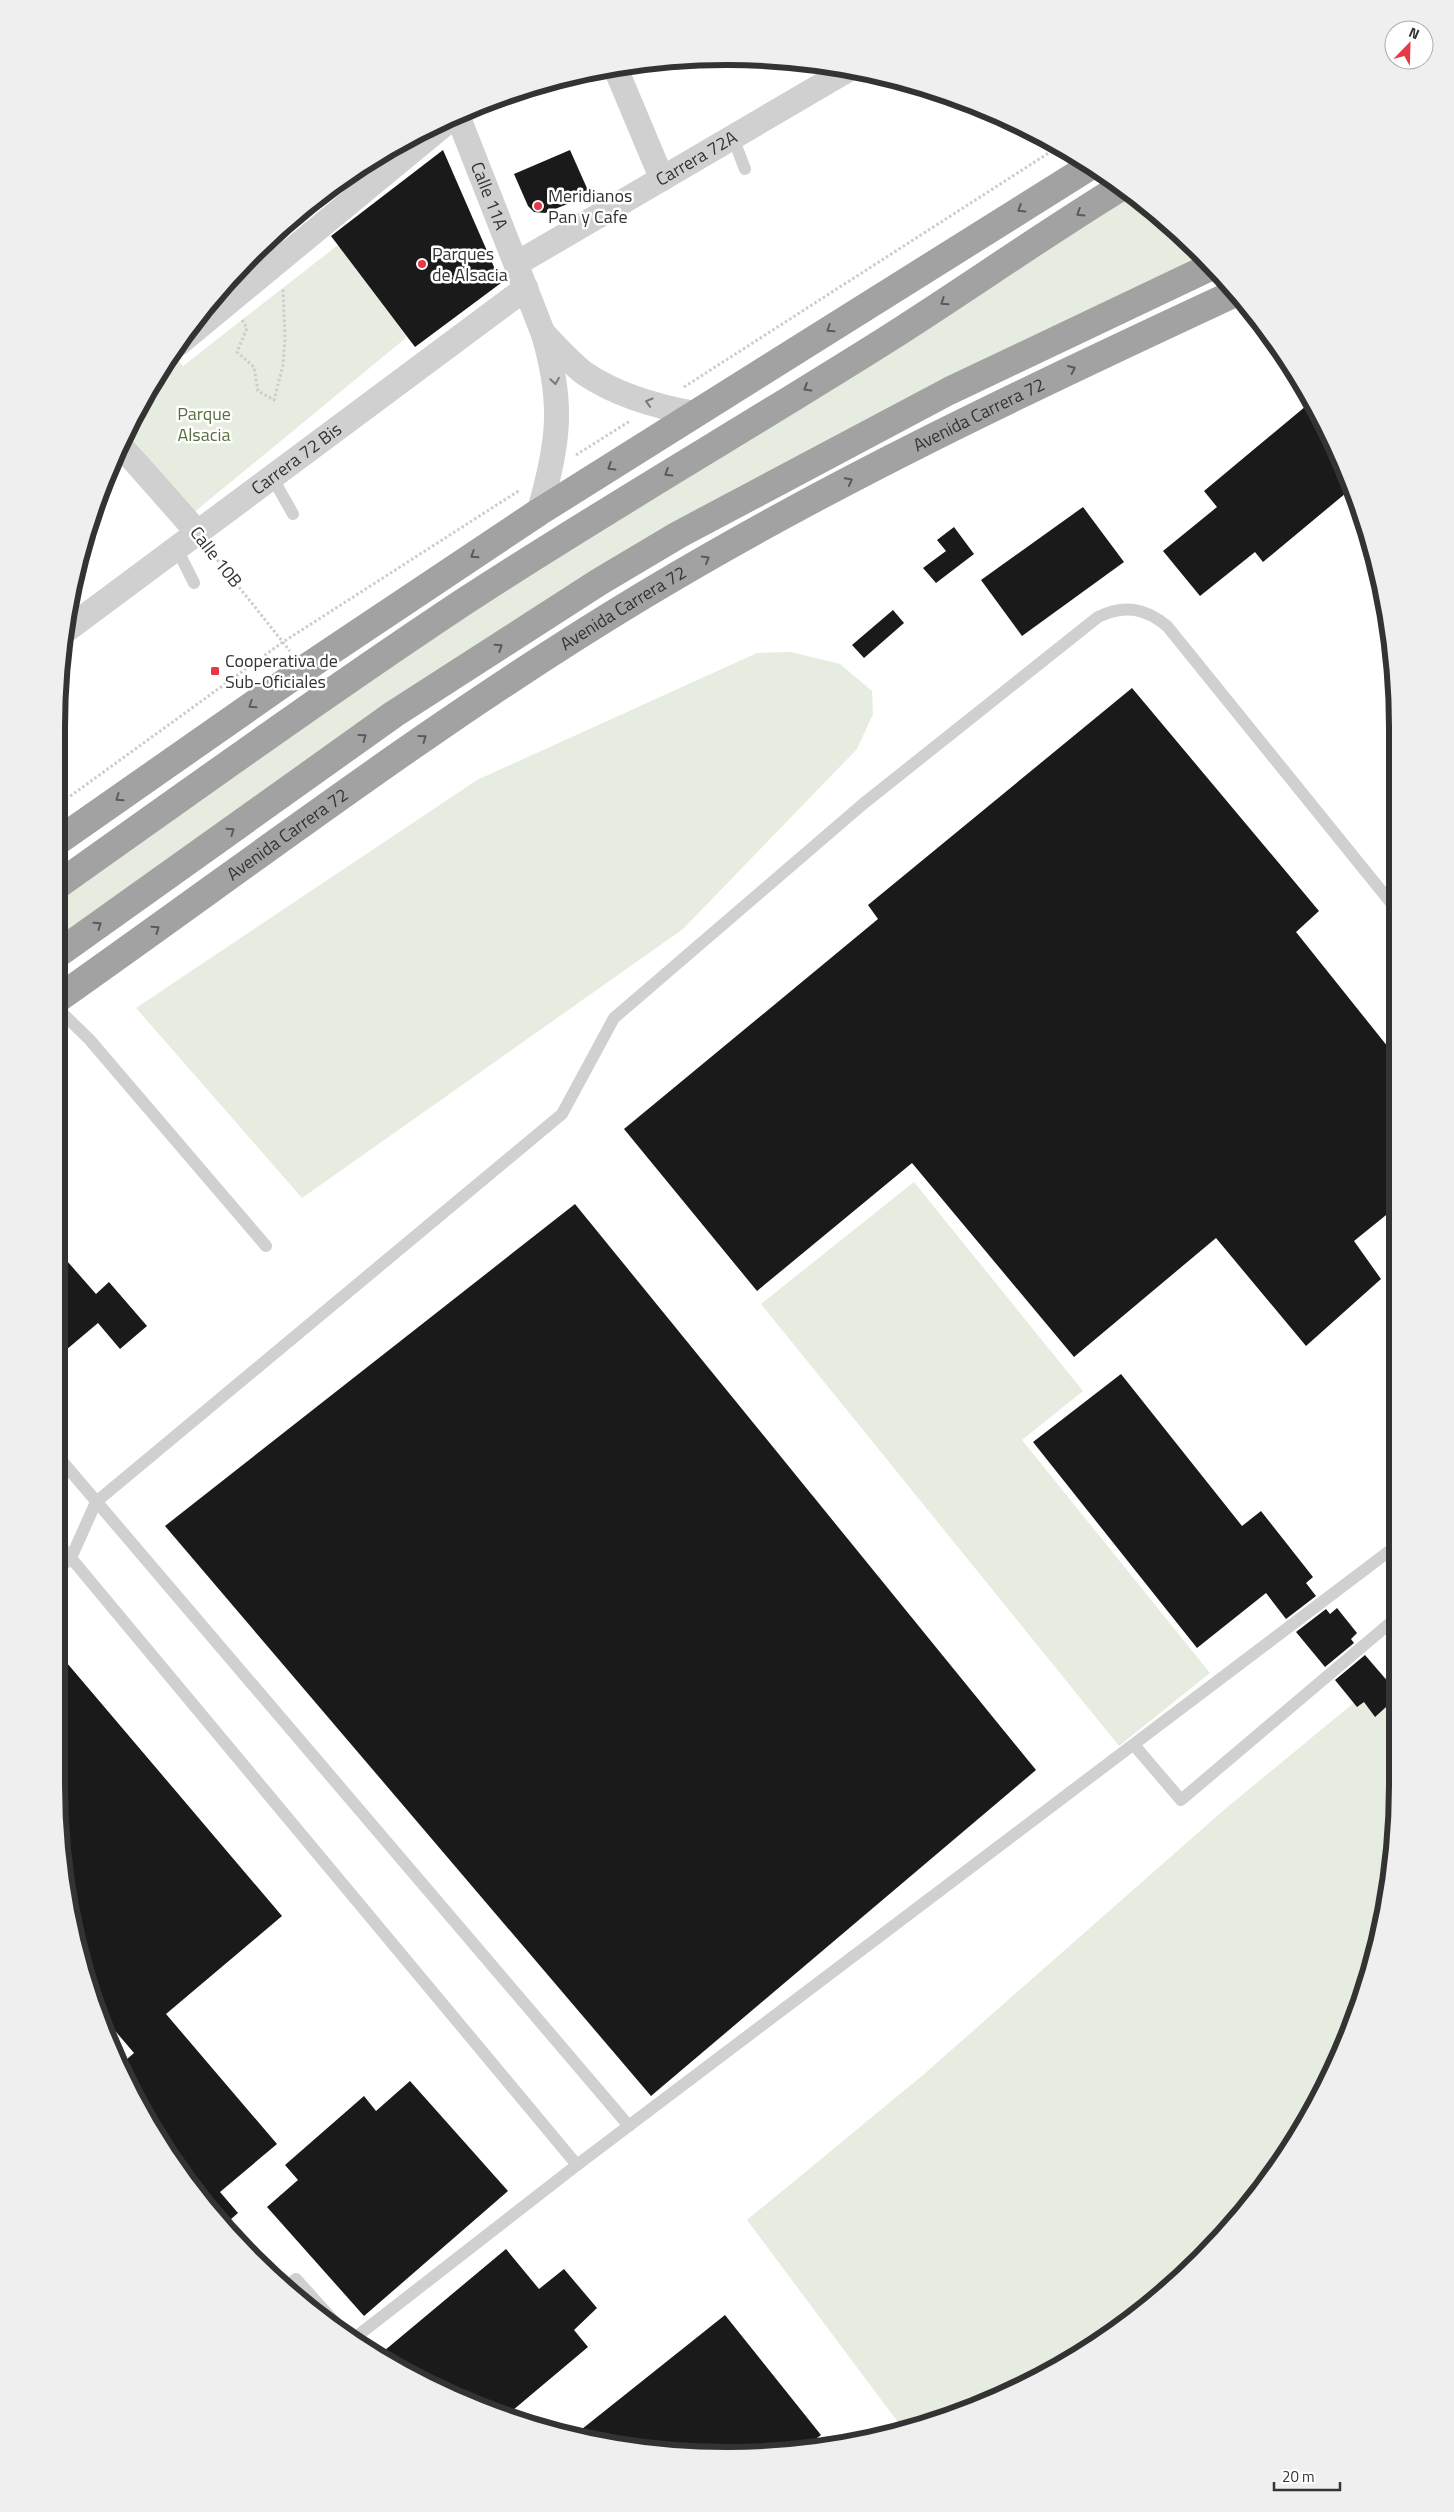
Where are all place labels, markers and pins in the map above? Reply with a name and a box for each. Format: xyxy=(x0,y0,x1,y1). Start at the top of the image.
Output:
place label: Meridianos Pan y Cafe xyxy=(548,182,632,230)
marker: Meridianos Pan y Cafe xyxy=(532,200,544,212)
place label: Parques de Alsacia xyxy=(432,240,508,288)
marker: Parques de Alsacia xyxy=(416,258,428,270)
place label: Cooperativa de Sub-Oficiales xyxy=(225,647,338,695)
marker: Cooperativa de Sub-Oficiales xyxy=(209,665,221,677)

